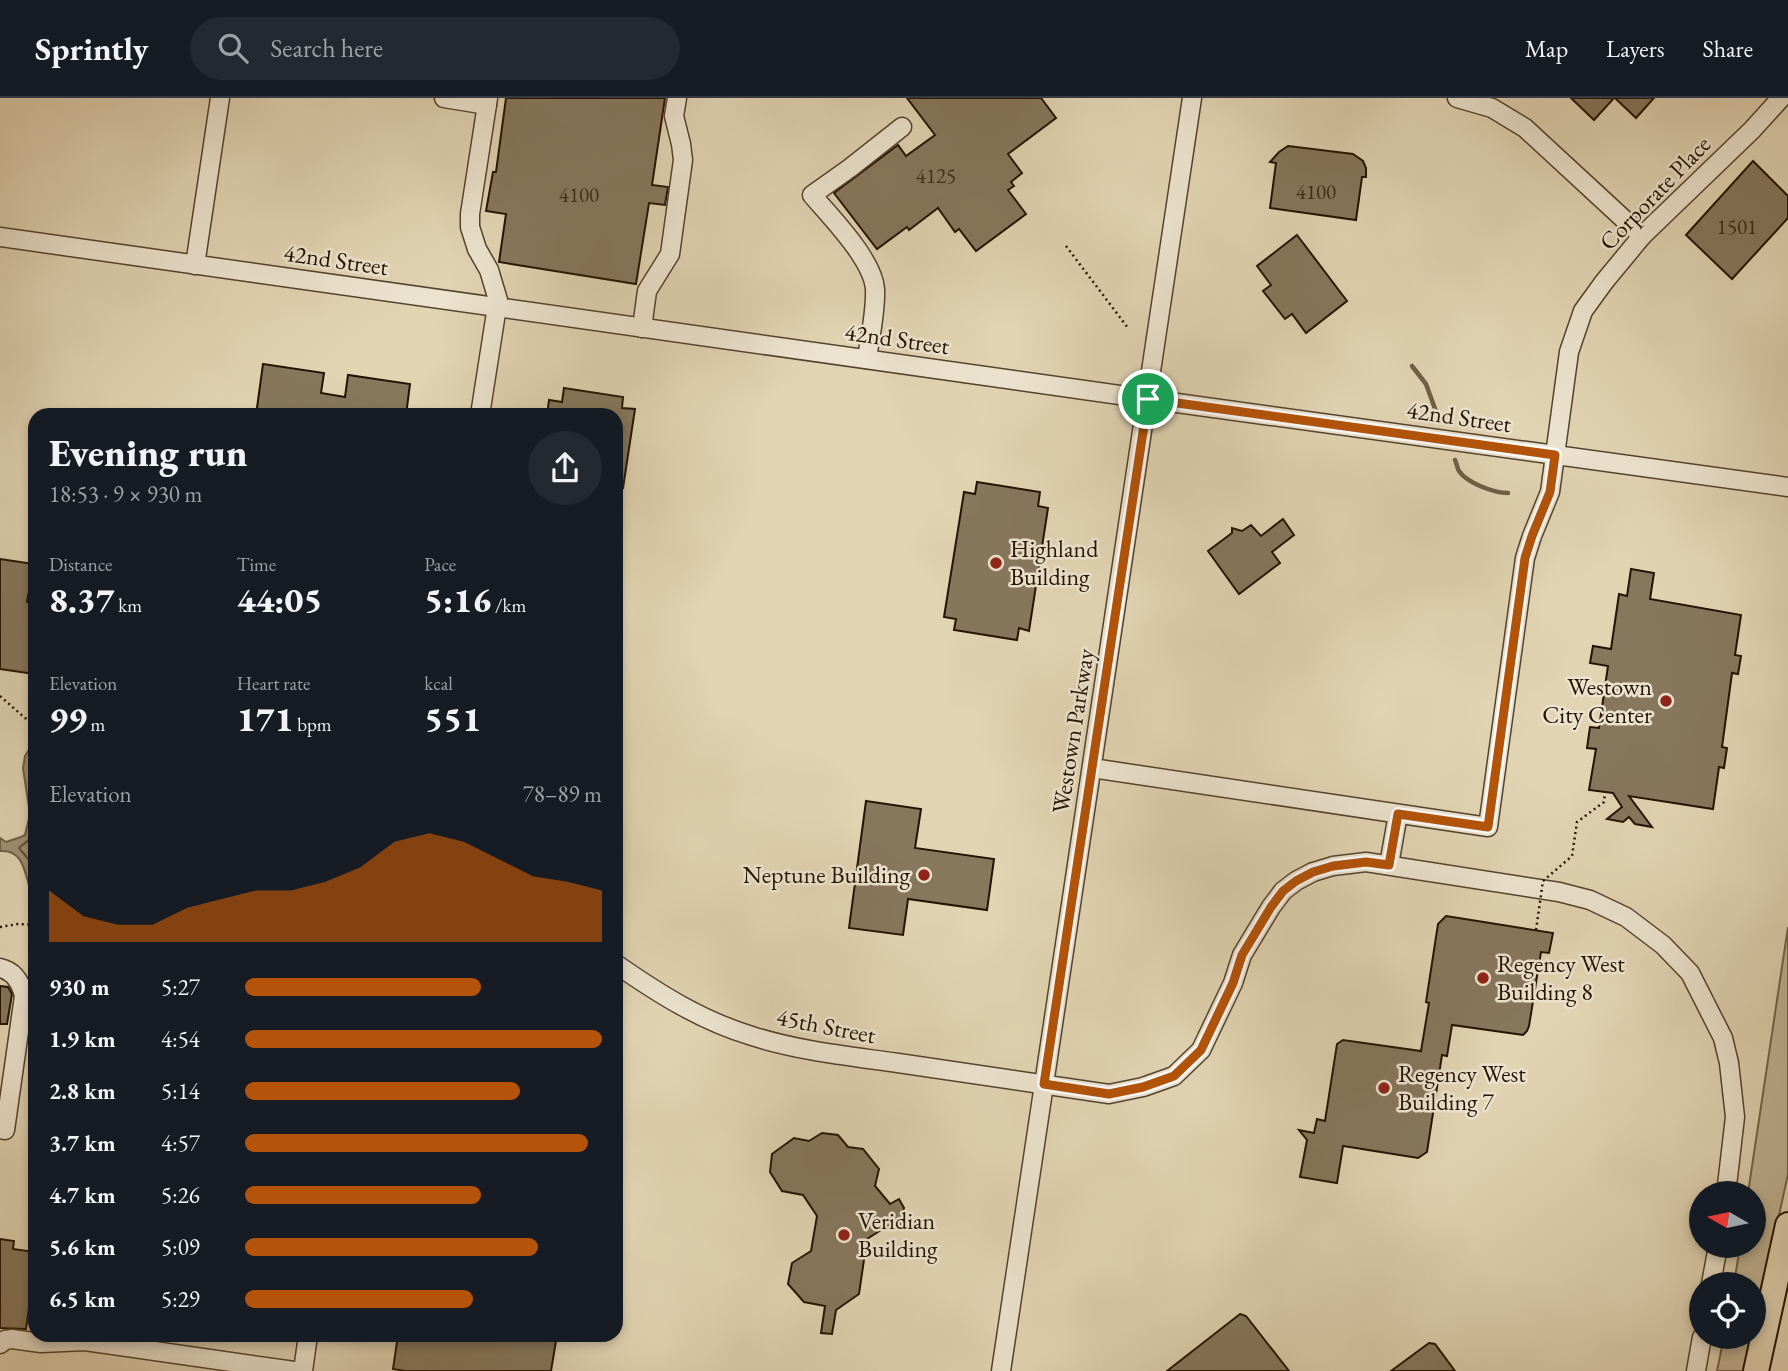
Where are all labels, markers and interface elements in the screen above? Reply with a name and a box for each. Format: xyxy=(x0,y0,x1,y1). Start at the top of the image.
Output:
search box xyxy=(190,17,680,80)
text: Sprintly xyxy=(35,27,148,70)
icon: search xyxy=(214,29,252,67)
text: Search here xyxy=(270,31,383,65)
text: Map xyxy=(1525,33,1568,64)
text: Layers xyxy=(1606,33,1665,64)
text: Share xyxy=(1703,33,1753,64)
street label: Corporate Place xyxy=(1592,129,1717,257)
house number: 4125 xyxy=(916,162,956,189)
house number: 4100 xyxy=(1296,178,1336,205)
house number: 4100 xyxy=(559,181,599,208)
house number: 1501 xyxy=(1717,213,1757,240)
street label: 42nd Street xyxy=(282,237,391,282)
street label: 42nd Street xyxy=(843,316,952,361)
pin xyxy=(1118,369,1178,429)
icon: arrive xyxy=(1129,380,1167,418)
street label: 42nd Street xyxy=(1405,394,1514,439)
text: Evening run xyxy=(49,428,247,477)
button: share xyxy=(528,431,602,505)
text: 18:53 · 9 × 930 m xyxy=(49,479,202,509)
place label: Highland Building xyxy=(1010,533,1099,592)
text: Distance xyxy=(49,552,112,577)
text: Time xyxy=(237,552,276,577)
text: Pace xyxy=(424,552,456,577)
marker: Highland Building xyxy=(988,555,1004,571)
text: 8.37 xyxy=(49,577,115,622)
text: 44:05 xyxy=(237,577,322,622)
text: 5:16 xyxy=(424,577,491,622)
text: km xyxy=(115,593,142,618)
text: /km xyxy=(491,593,526,618)
street label: Westown Parkway xyxy=(1044,646,1101,816)
text: Elevation xyxy=(49,671,117,696)
text: Heart rate xyxy=(237,671,310,696)
text: kcal xyxy=(424,671,453,696)
place label: Westown City Center xyxy=(1542,671,1652,730)
marker: Westown City Center xyxy=(1658,693,1674,709)
text: 99 xyxy=(49,696,87,741)
text: 171 xyxy=(237,696,293,741)
text: 551 xyxy=(424,696,481,741)
text: m xyxy=(87,712,105,737)
text: bpm xyxy=(293,712,332,737)
text: Elevation xyxy=(49,779,132,809)
text: 78–89 m xyxy=(523,779,602,809)
place label: Neptune Building xyxy=(743,859,911,890)
marker: Neptune Building xyxy=(916,867,932,883)
place label: Regency West Building 8 xyxy=(1497,948,1625,1007)
marker: Regency West Building 8 xyxy=(1475,970,1491,986)
text: 930 m xyxy=(49,972,110,1002)
text: 5:27 xyxy=(161,972,200,1002)
street label: 45th Street xyxy=(774,1001,879,1050)
text: 1.9 km xyxy=(49,1024,116,1054)
text: 4:54 xyxy=(161,1024,200,1054)
place label: Regency West Building 7 xyxy=(1398,1058,1526,1117)
text: 2.8 km xyxy=(49,1076,116,1106)
text: 5:14 xyxy=(161,1076,200,1106)
marker: Regency West Building 7 xyxy=(1376,1080,1392,1096)
text: 3.7 km xyxy=(49,1128,116,1158)
text: 4:57 xyxy=(161,1128,200,1158)
text: 4.7 km xyxy=(49,1180,116,1210)
text: 5:26 xyxy=(161,1180,200,1210)
north arrow xyxy=(1689,1181,1766,1258)
map controls xyxy=(1689,1181,1766,1349)
place label: Veridian Building xyxy=(858,1205,938,1264)
marker: Veridian Building xyxy=(836,1227,852,1243)
text: 5.6 km xyxy=(49,1232,116,1262)
text: 5:09 xyxy=(161,1232,200,1262)
button: locate xyxy=(1689,1272,1766,1349)
text: 6.5 km xyxy=(49,1284,116,1314)
text: 5:29 xyxy=(161,1284,200,1314)

